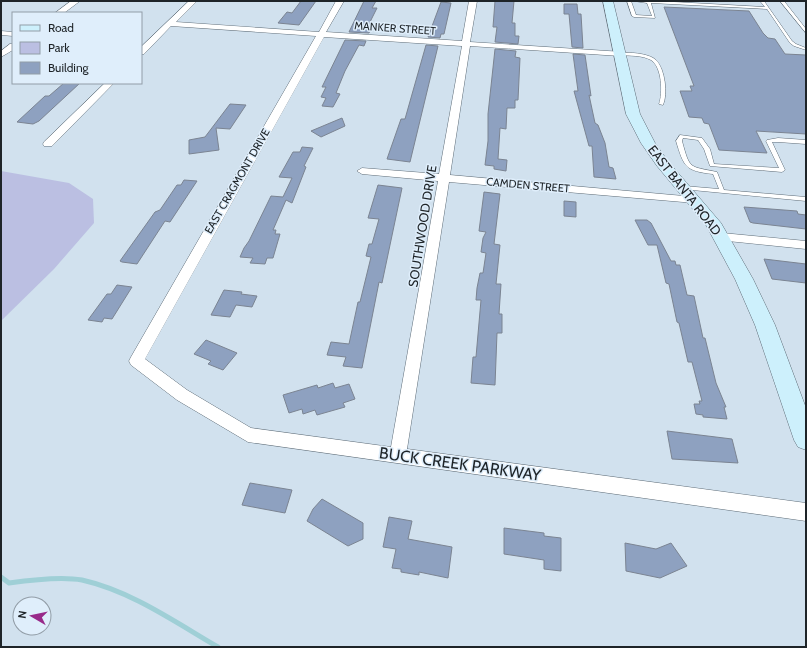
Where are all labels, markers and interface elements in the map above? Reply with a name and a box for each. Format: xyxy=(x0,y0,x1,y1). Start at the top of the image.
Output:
legend xyxy=(12,12,142,84)
street label: MANKER STREET xyxy=(354,18,436,38)
text: Road xyxy=(48,20,74,35)
text: Park xyxy=(48,40,70,55)
text: Building xyxy=(48,60,90,75)
street label: EAST CRAGMONT DRIVE xyxy=(201,126,273,236)
street label: EAST BANTA ROAD xyxy=(645,142,725,238)
street label: SOUTHWOOD DRIVE xyxy=(404,164,440,288)
street label: CAMDEN STREET xyxy=(486,174,570,196)
street label: BUCK CREEK PARKWAY xyxy=(378,443,543,485)
north arrow xyxy=(12,596,52,636)
text: N xyxy=(15,609,30,619)

